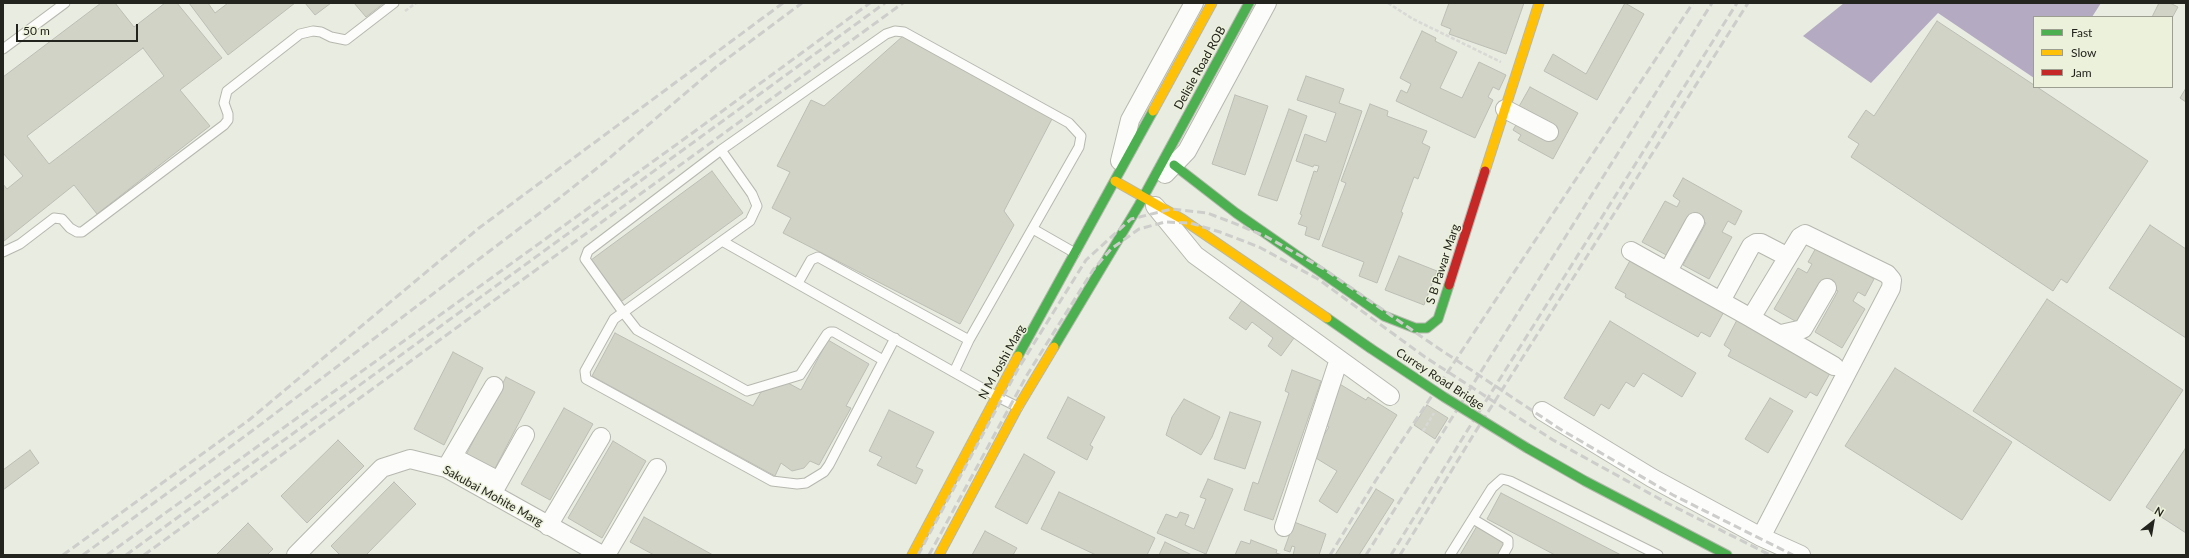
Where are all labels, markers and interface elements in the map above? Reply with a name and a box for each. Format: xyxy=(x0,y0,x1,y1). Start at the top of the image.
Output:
scale bar xyxy=(18,16,140,42)
legend xyxy=(2033,16,2173,88)
text: 50 m xyxy=(23,23,50,38)
street label: Delisle Road ROB xyxy=(1171,24,1229,112)
text: Fast xyxy=(2071,25,2092,40)
text: Slow xyxy=(2071,45,2096,60)
text: Jam xyxy=(2071,65,2092,80)
street label: S B Pawar Marg xyxy=(1423,222,1463,306)
street label: N M Joshi Marg xyxy=(975,322,1029,402)
street label: Currey Road Bridge xyxy=(1393,345,1487,413)
street label: Sakubai Mohite Marg xyxy=(440,462,546,530)
north arrow xyxy=(2133,502,2173,542)
text: N xyxy=(2152,504,2166,519)

